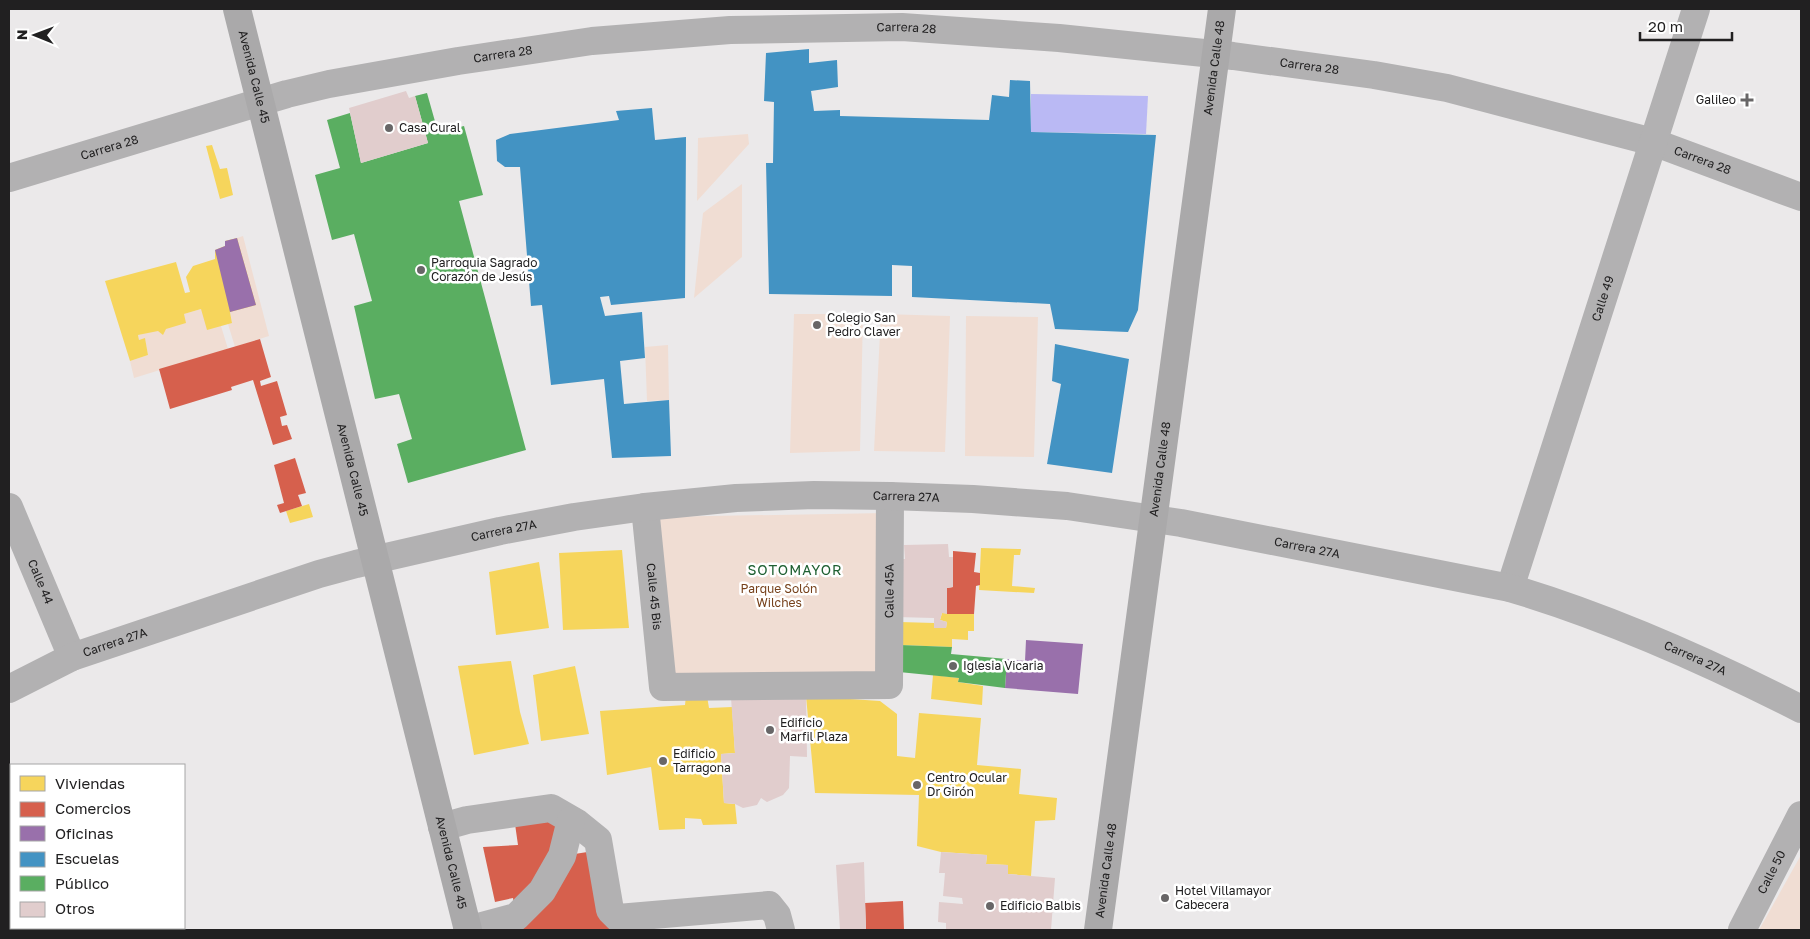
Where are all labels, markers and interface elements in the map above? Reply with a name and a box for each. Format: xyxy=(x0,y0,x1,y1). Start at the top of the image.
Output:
north arrow xyxy=(10,10,60,60)
scale bar xyxy=(1640,10,1732,42)
text: 20 m xyxy=(1648,17,1683,35)
street label: Carrera 28 xyxy=(876,19,937,36)
street label: Avenida Calle 48 xyxy=(1200,19,1227,116)
text: N xyxy=(13,29,30,40)
street label: Avenida Calle 45 xyxy=(236,29,273,125)
street label: Carrera 28 xyxy=(472,42,534,66)
street label: Carrera 28 xyxy=(1279,54,1340,77)
place label: Galileo xyxy=(1696,92,1736,107)
marker: Galileo xyxy=(1740,93,1754,107)
place label: Casa Cural xyxy=(399,120,461,135)
marker: Casa Cural xyxy=(383,122,395,134)
street label: Carrera 28 xyxy=(79,131,140,163)
street label: Carrera 28 xyxy=(1672,142,1733,177)
place label: Parroquia Sagrado Corazón de Jesús xyxy=(431,255,537,284)
marker: Parroquia Sagrado Corazón de Jesús xyxy=(415,264,427,276)
street label: Calle 49 xyxy=(1588,274,1617,323)
place label: Colegio San Pedro Claver xyxy=(827,310,901,339)
marker: Colegio San Pedro Claver xyxy=(811,319,823,331)
street label: Avenida Calle 48 xyxy=(1146,421,1173,518)
street label: Avenida Calle 45 xyxy=(334,422,372,518)
street label: Carrera 27A xyxy=(873,488,940,505)
street label: Carrera 27A xyxy=(469,516,538,544)
street label: Carrera 27A xyxy=(1273,534,1342,561)
street label: Calle 44 xyxy=(25,557,57,606)
district label: SOTOMAYOR xyxy=(747,561,843,578)
street label: Calle 45 Bis xyxy=(644,562,665,631)
street label: Calle 45A xyxy=(881,563,897,618)
park label: Parque Solón Wilches xyxy=(741,581,817,610)
street label: Carrera 27A xyxy=(81,624,149,660)
street label: Carrera 27A xyxy=(1662,637,1729,678)
place label: Iglesia Vicaria xyxy=(963,658,1043,673)
marker: Iglesia Vicaria xyxy=(947,660,959,672)
place label: Edificio Marfil Plaza xyxy=(780,715,848,744)
marker: Edificio Marfil Plaza xyxy=(764,724,776,736)
place label: Edificio Tarragona xyxy=(673,746,731,775)
marker: Edificio Tarragona xyxy=(657,755,669,767)
legend xyxy=(10,764,185,929)
place label: Centro Ocular Dr Girón xyxy=(927,770,1007,799)
text: Viviendas xyxy=(55,774,125,792)
marker: Centro Ocular Dr Girón xyxy=(911,779,923,791)
text: Comercios xyxy=(55,799,131,817)
street label: Avenida Calle 45 xyxy=(433,814,470,911)
street label: Avenida Calle 48 xyxy=(1092,822,1119,919)
text: Oficinas xyxy=(55,824,113,842)
street label: Calle 50 xyxy=(1754,848,1789,896)
text: Escuelas xyxy=(55,849,119,867)
text: Público xyxy=(55,874,109,892)
place label: Hotel Villamayor Cabecera xyxy=(1175,883,1271,912)
marker: Hotel Villamayor Cabecera xyxy=(1159,892,1171,904)
place label: Edificio Balbis xyxy=(1000,898,1081,913)
text: Otros xyxy=(55,899,95,917)
marker: Edificio Balbis xyxy=(984,900,996,912)

